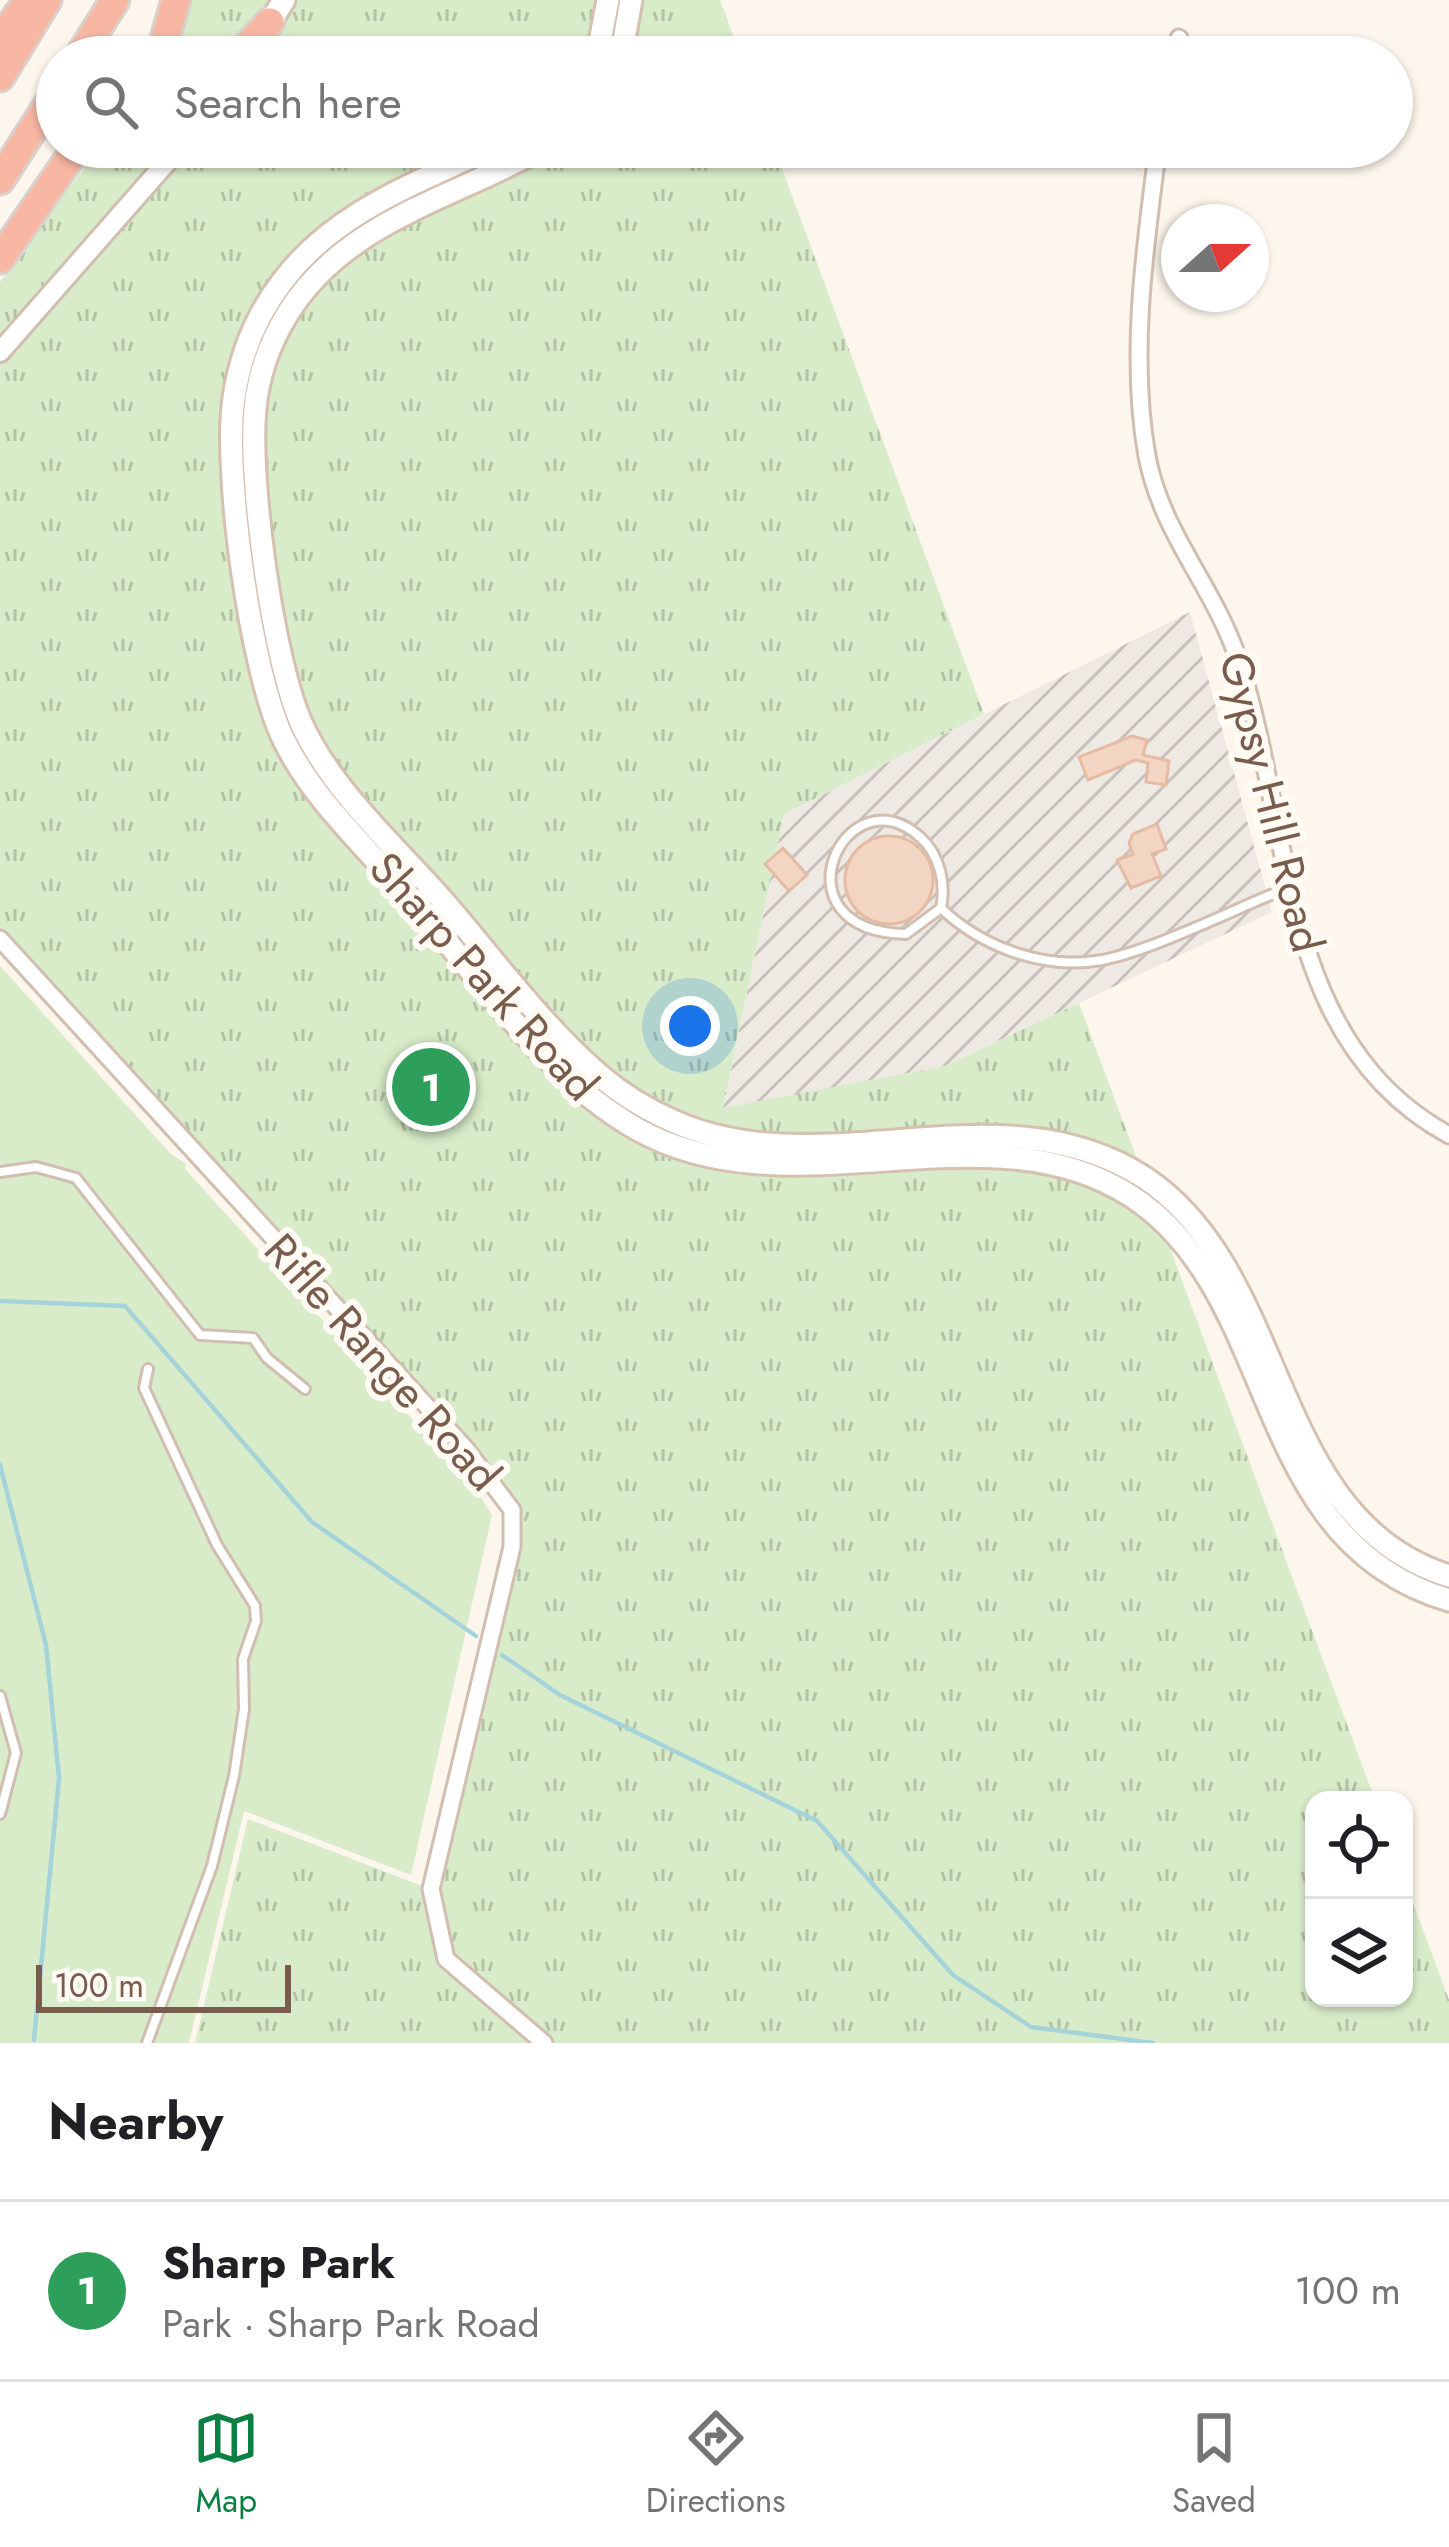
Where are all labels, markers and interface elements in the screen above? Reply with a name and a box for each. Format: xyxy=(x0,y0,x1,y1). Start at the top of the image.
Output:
search box xyxy=(36,36,1413,168)
icon: search xyxy=(78,69,144,135)
text: Search here xyxy=(174,70,402,135)
north arrow xyxy=(1161,204,1269,312)
street label: Gypsy Hill Road xyxy=(1203,645,1340,959)
street label: Sharp Park Road xyxy=(354,837,613,1115)
your location xyxy=(660,996,720,1056)
pin: 1 xyxy=(392,1042,470,1132)
street label: Rifle Range Road xyxy=(249,1219,516,1505)
map controls xyxy=(1305,1791,1413,2007)
button: locate xyxy=(1305,1791,1413,1899)
button: layers xyxy=(1305,1899,1413,2007)
scale bar xyxy=(36,1959,291,2012)
text: 100 m xyxy=(54,1962,144,2009)
text: Nearby xyxy=(48,2084,223,2158)
text: Sharp Park xyxy=(162,2230,395,2295)
text: 1 xyxy=(77,2262,97,2319)
text: 100 m xyxy=(1295,2262,1401,2319)
text: Park · Sharp Park Road xyxy=(162,2295,540,2352)
tab: Map xyxy=(193,2405,259,2524)
tab: Directions xyxy=(646,2405,786,2524)
tab: Saved xyxy=(1172,2405,1256,2524)

